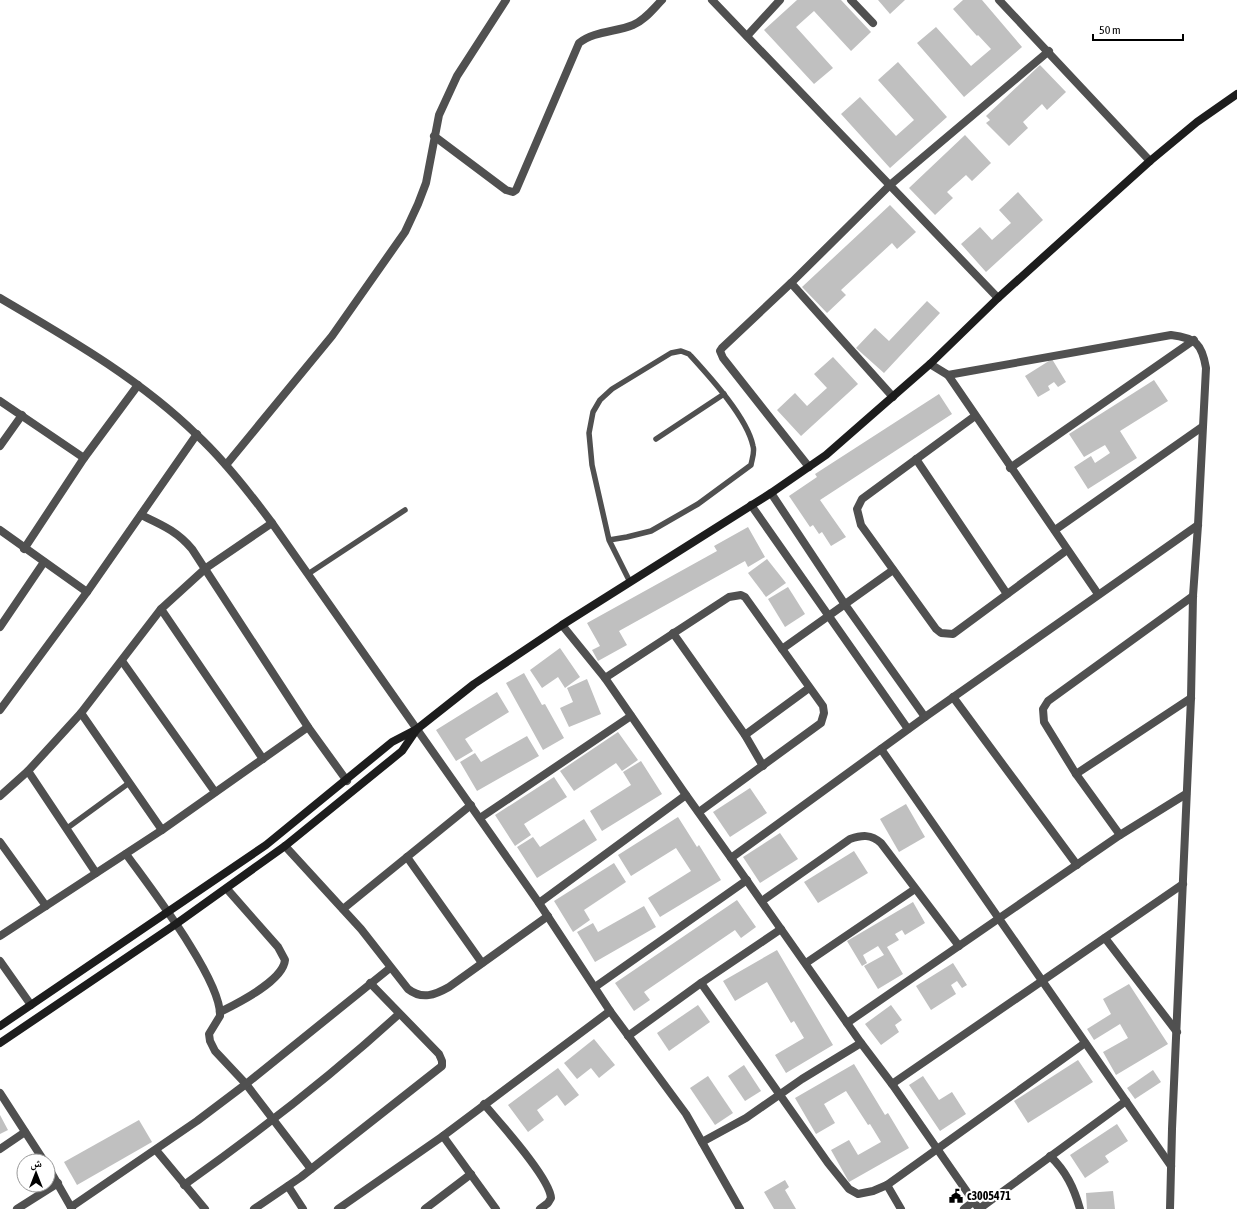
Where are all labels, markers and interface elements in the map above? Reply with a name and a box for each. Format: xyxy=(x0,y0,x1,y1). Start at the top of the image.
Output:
scale bar xyxy=(1093,16,1183,42)
text: 50 m xyxy=(1099,23,1121,37)
north arrow xyxy=(16,1153,56,1193)
text: ش xyxy=(30,1157,42,1171)
public building icon: c3005471 xyxy=(948,1188,964,1204)
place label: c3005471 xyxy=(967,1189,1011,1203)

